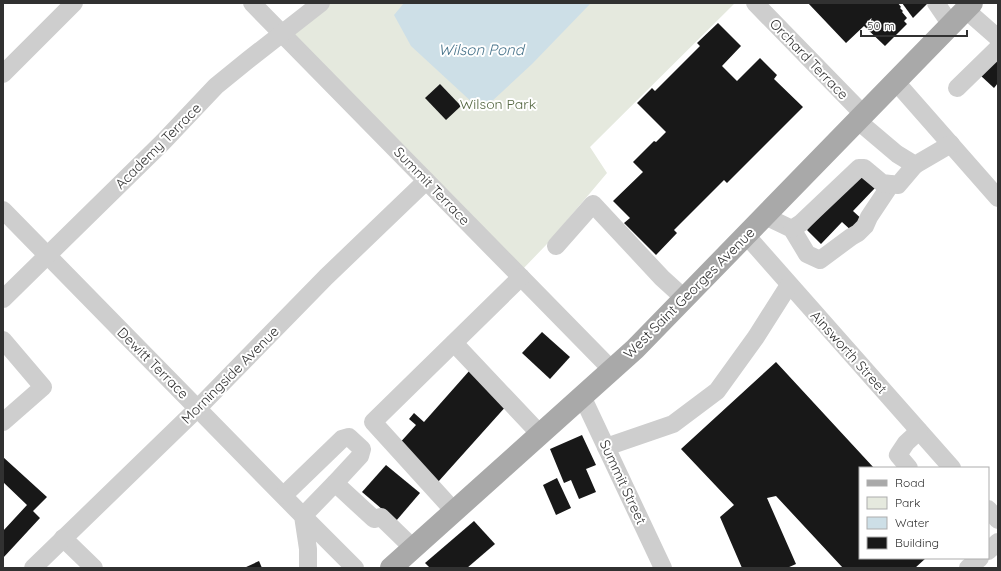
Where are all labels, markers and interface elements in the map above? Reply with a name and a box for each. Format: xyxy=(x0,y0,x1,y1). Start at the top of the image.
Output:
scale bar xyxy=(861,12,967,38)
street label: Orchard Terrace xyxy=(766,15,852,103)
text: 50 m xyxy=(867,18,895,33)
water label: Wilson Pond xyxy=(438,40,526,59)
park label: Wilson Park xyxy=(460,95,536,113)
street label: Academy Terrace xyxy=(111,99,205,193)
street label: Summit Terrace xyxy=(390,143,474,229)
street label: West Saint Georges Avenue xyxy=(620,224,758,362)
street label: Ainsworth Street xyxy=(807,307,891,398)
street label: Morningside Avenue xyxy=(177,322,283,428)
street label: Dewitt Terrace xyxy=(113,323,193,403)
street label: Summit Street xyxy=(596,437,651,527)
legend xyxy=(859,467,989,559)
text: Road xyxy=(895,475,925,490)
text: Park xyxy=(895,495,920,510)
text: Water xyxy=(895,515,930,530)
text: Building xyxy=(895,535,939,550)

